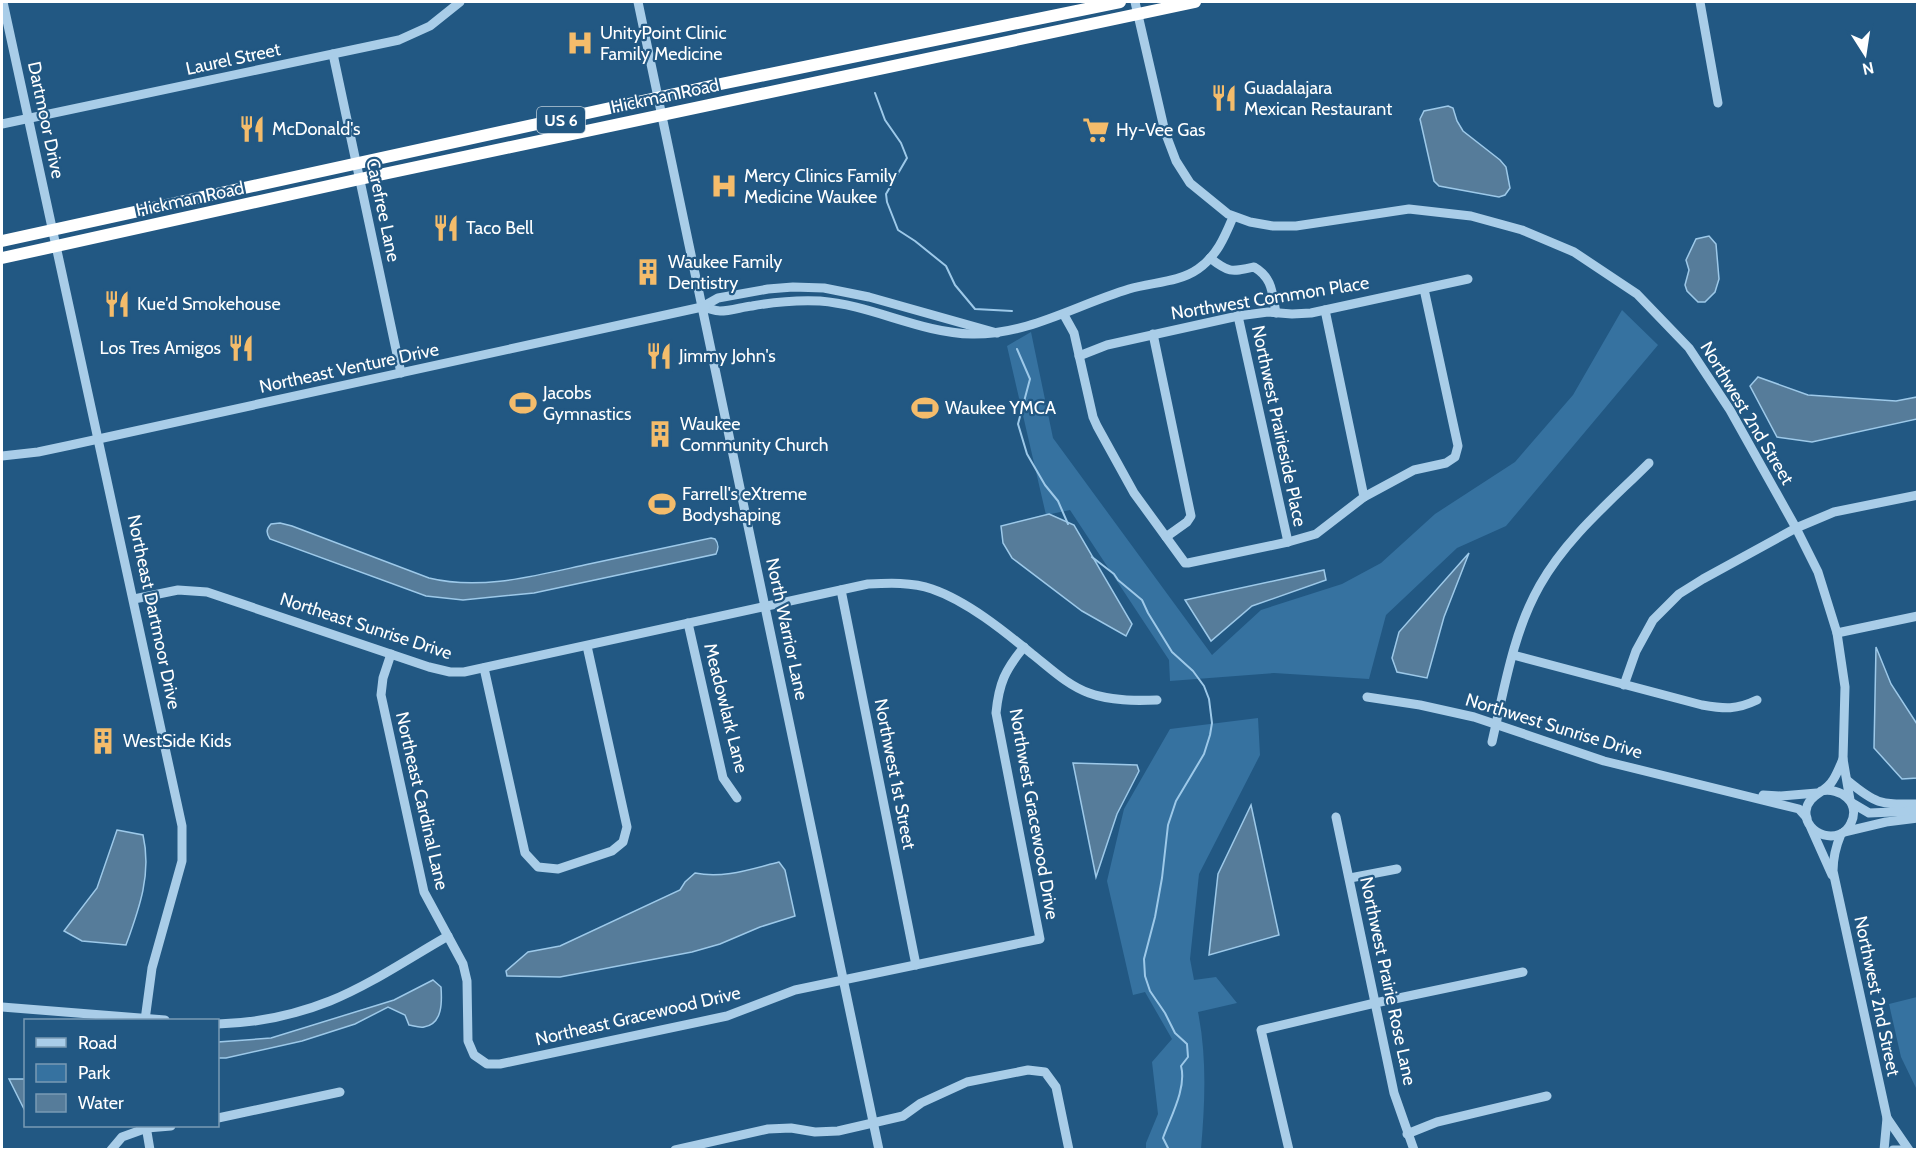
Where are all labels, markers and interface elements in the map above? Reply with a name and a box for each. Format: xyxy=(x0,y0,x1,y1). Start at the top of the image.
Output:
place label: UnityPoint Clinic Family Medicine xyxy=(600,22,727,65)
north arrow xyxy=(1835,24,1895,84)
hospital icon: UnityPoint Clinic Family Medicine xyxy=(565,28,595,58)
street label: Laurel Street xyxy=(184,38,282,80)
text: N xyxy=(1861,58,1876,79)
street label: Dartmoor Drive xyxy=(23,59,69,181)
street label: Hickman Road xyxy=(609,74,721,118)
place label: Guadalajara Mexican Restaurant xyxy=(1244,77,1392,120)
restaurant icon: Guadalajara Mexican Restaurant xyxy=(1209,83,1239,113)
road number: US 6 xyxy=(537,107,585,133)
restaurant icon: McDonald's xyxy=(237,114,267,144)
supermarket icon: Hy-Vee Gas xyxy=(1081,115,1111,145)
place label: McDonald's xyxy=(272,118,360,140)
place label: Hy-Vee Gas xyxy=(1116,119,1206,141)
street label: Carefree Lane xyxy=(361,156,405,264)
place label: Mercy Clinics Family Medicine Waukee xyxy=(744,165,897,208)
hospital icon: Mercy Clinics Family Medicine Waukee xyxy=(709,171,739,201)
street label: Hickman Road xyxy=(134,177,246,221)
restaurant icon: Taco Bell xyxy=(431,213,461,243)
place label: Taco Bell xyxy=(466,217,534,239)
place label: Waukee Family Dentistry xyxy=(668,251,782,294)
building icon: Waukee Family Dentistry xyxy=(633,257,663,287)
street label: Northwest Common Place xyxy=(1169,271,1371,325)
restaurant icon: Kue'd Smokehouse xyxy=(102,289,132,319)
place label: Kue'd Smokehouse xyxy=(137,293,281,315)
street label: Northwest Prairieside Place xyxy=(1247,323,1311,529)
restaurant icon: Los Tres Amigos xyxy=(226,333,256,363)
place label: Los Tres Amigos xyxy=(100,337,221,359)
street label: Northwest 2nd Street xyxy=(1696,337,1798,489)
street label: Northeast Venture Drive xyxy=(257,338,441,398)
restaurant icon: Jimmy John's xyxy=(644,341,674,371)
place label: Jimmy John's xyxy=(678,345,776,367)
place label: Jacobs Gymnastics xyxy=(542,382,631,425)
sports icon: Jacobs Gymnastics xyxy=(508,388,538,418)
sports icon: Waukee YMCA xyxy=(910,393,940,423)
place label: Waukee YMCA xyxy=(945,397,1056,419)
place label: Waukee Community Church xyxy=(680,413,828,456)
building icon: Waukee Community Church xyxy=(645,419,675,449)
place label: Farrell's eXtreme Bodyshaping xyxy=(682,483,807,526)
sports icon: Farrell's eXtreme Bodyshaping xyxy=(647,489,677,519)
street label: Northeast Dartmoor Drive xyxy=(123,513,185,711)
street label: North Warrior Lane xyxy=(761,556,813,702)
street label: Northeast Sunrise Drive xyxy=(277,588,455,664)
street label: Meadowlark Lane xyxy=(699,641,753,775)
street label: Northwest Sunrise Drive xyxy=(1463,689,1645,763)
street label: Northwest 1st Street xyxy=(870,697,920,851)
street label: Northwest Gracewood Drive xyxy=(1005,707,1063,921)
street label: Northeast Cardinal Lane xyxy=(391,710,453,892)
building icon: WestSide Kids xyxy=(88,726,118,756)
place label: WestSide Kids xyxy=(123,730,231,752)
street label: Northwest Prairie Rose Lane xyxy=(1355,875,1421,1087)
street label: Northwest 2nd Street xyxy=(1849,914,1905,1078)
street label: Northeast Gracewood Drive xyxy=(533,982,743,1050)
legend xyxy=(24,1019,219,1127)
text: Road xyxy=(78,1032,117,1054)
text: Park xyxy=(78,1062,111,1084)
text: Water xyxy=(78,1092,124,1114)

